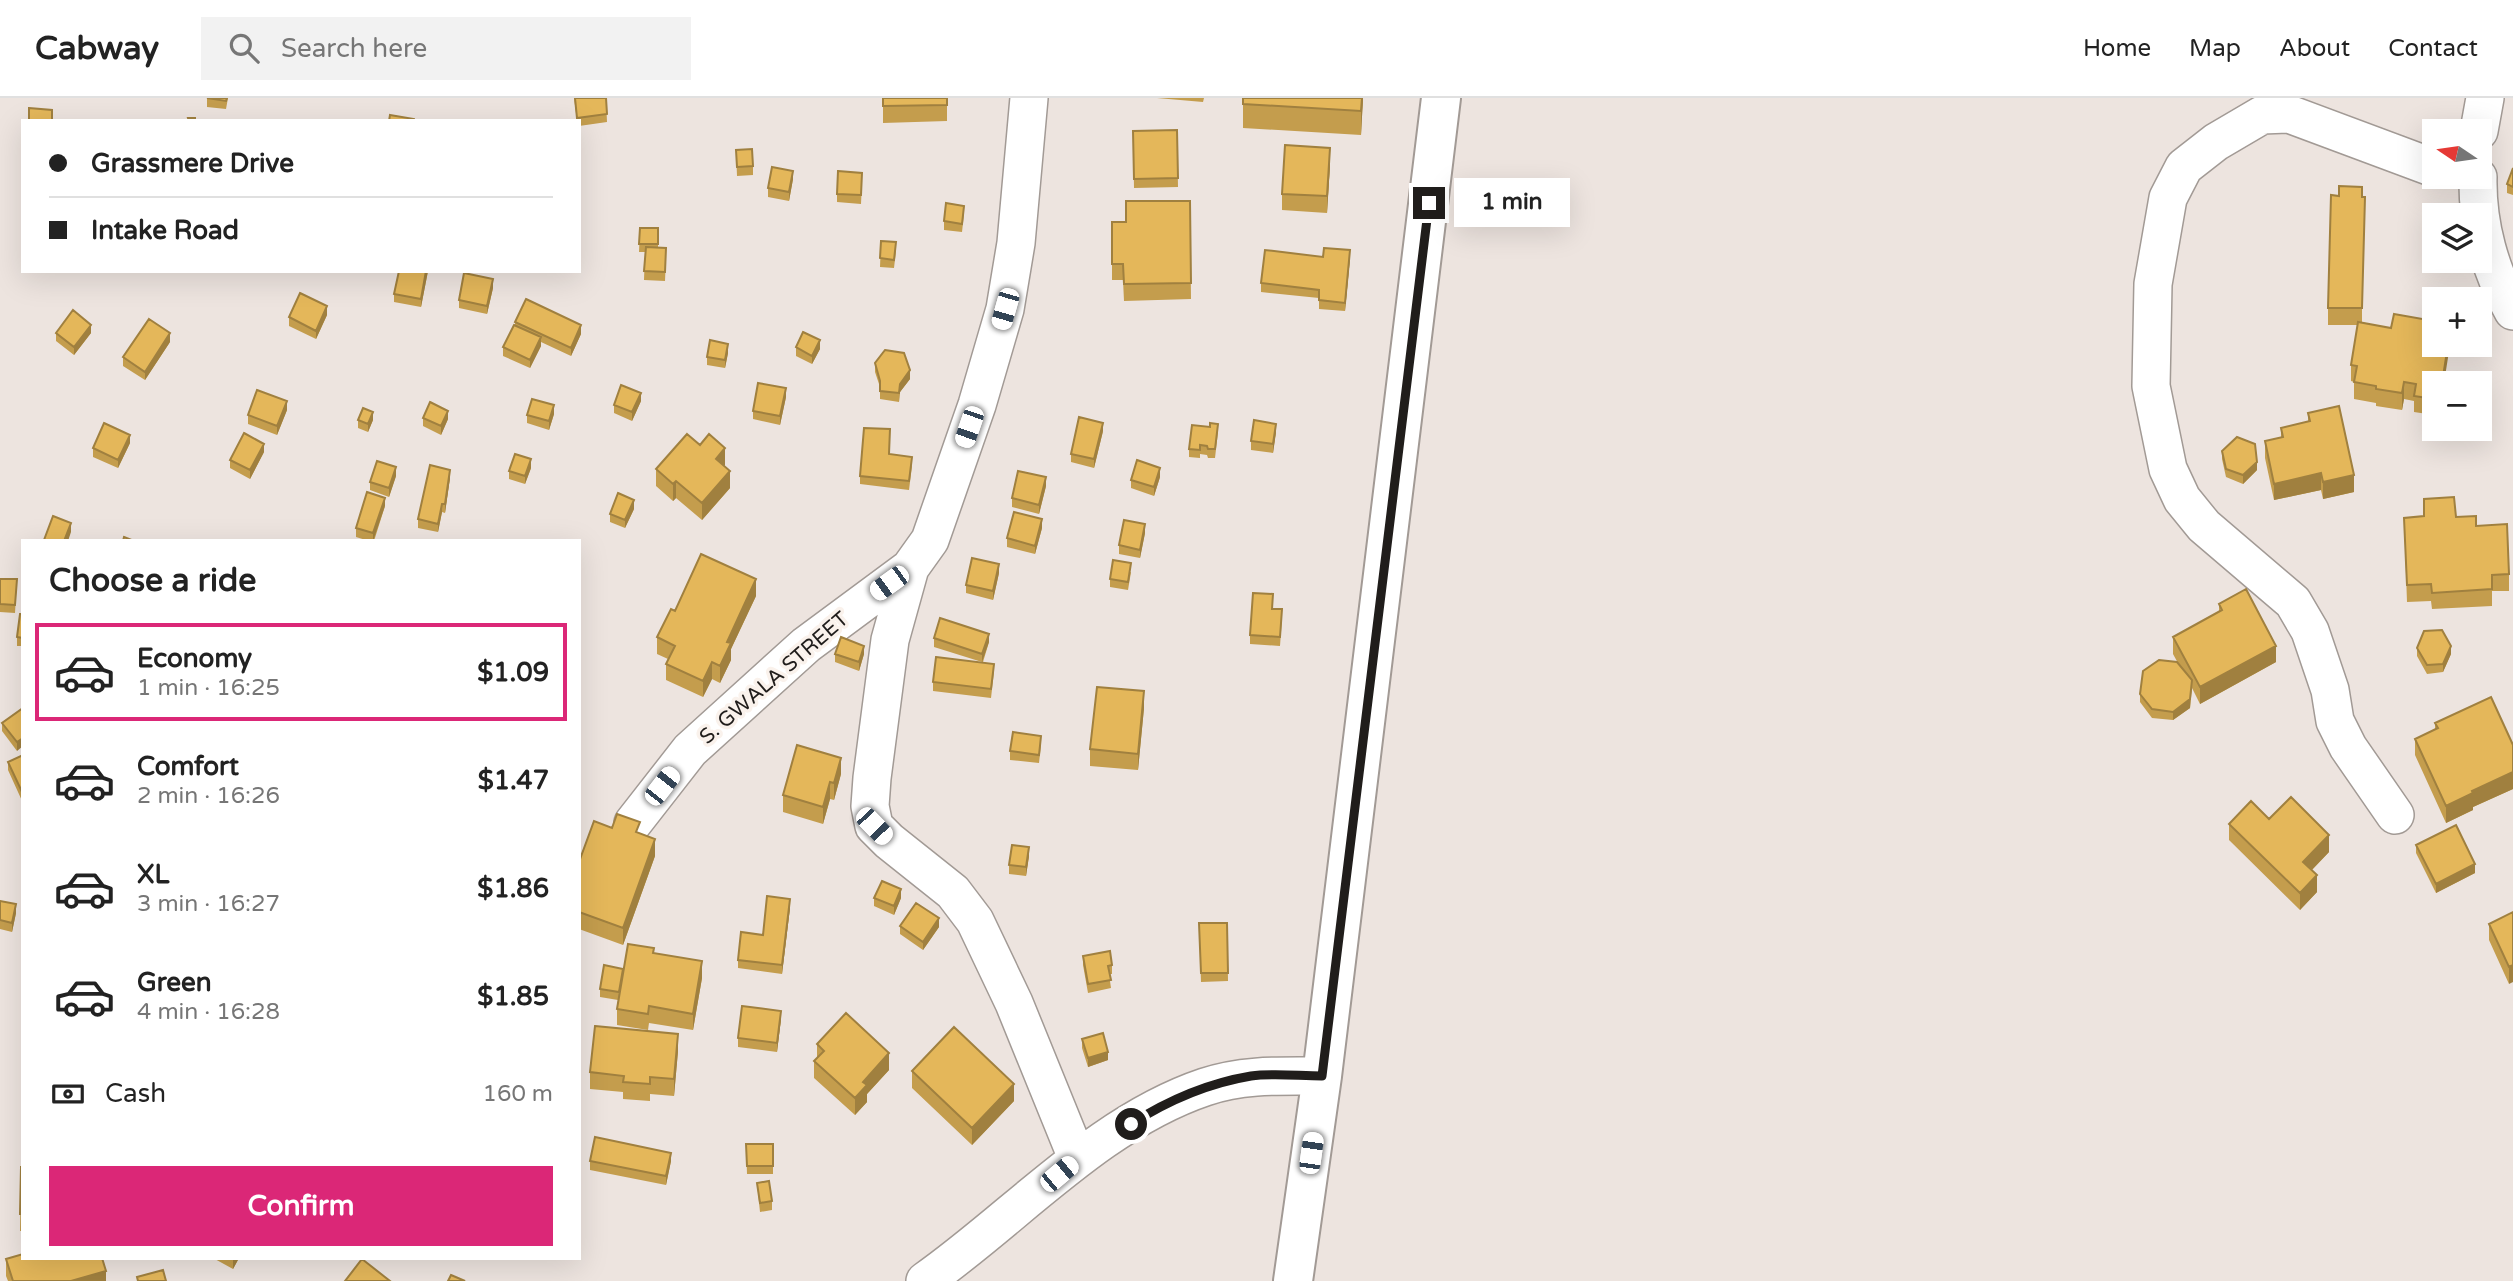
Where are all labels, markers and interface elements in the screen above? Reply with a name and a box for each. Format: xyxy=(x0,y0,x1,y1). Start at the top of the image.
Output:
search box xyxy=(201,17,691,80)
text: Cabway xyxy=(35,29,159,68)
icon: search xyxy=(225,29,263,67)
text: Search here xyxy=(281,33,427,64)
text: Home xyxy=(2083,34,2151,63)
text: Map xyxy=(2189,34,2241,63)
text: About xyxy=(2279,34,2350,63)
text: Contact xyxy=(2388,34,2478,63)
north arrow xyxy=(2422,119,2492,189)
map controls xyxy=(2422,119,2492,441)
text: Grassmere Drive xyxy=(91,148,294,179)
callout: 1 min xyxy=(1454,178,1569,228)
route end xyxy=(1413,187,1445,219)
text: 1 min xyxy=(1481,188,1543,216)
button: layers xyxy=(2422,203,2492,273)
text: Intake Road xyxy=(91,215,239,246)
car xyxy=(990,286,1021,332)
button: + xyxy=(2422,287,2492,357)
button: − xyxy=(2422,371,2492,441)
car xyxy=(953,404,986,450)
text: Choose a ride xyxy=(49,562,256,600)
car xyxy=(866,562,913,604)
street label: S. GWALA STREET xyxy=(695,606,854,749)
icon: car xyxy=(53,641,116,704)
text: Economy xyxy=(137,643,252,674)
text: $1.09 xyxy=(477,657,549,688)
text: 1 min · 16:25 xyxy=(137,674,280,702)
icon: car xyxy=(53,749,116,812)
text: Comfort xyxy=(137,751,239,782)
car xyxy=(641,763,684,809)
text: $1.47 xyxy=(478,765,549,796)
text: 2 min · 16:26 xyxy=(137,782,280,810)
car xyxy=(852,804,897,848)
icon: car xyxy=(53,857,116,920)
text: XL xyxy=(137,859,169,890)
text: $1.86 xyxy=(477,873,549,904)
text: 3 min · 16:27 xyxy=(137,890,280,918)
icon: car xyxy=(53,965,116,1028)
text: Green xyxy=(137,967,212,998)
text: $1.85 xyxy=(477,981,549,1012)
text: 4 min · 16:28 xyxy=(137,998,280,1026)
icon: cash xyxy=(49,1075,87,1113)
text: Cash xyxy=(105,1078,166,1109)
text: 160 m xyxy=(483,1080,553,1108)
route start xyxy=(1115,1108,1147,1140)
car xyxy=(1298,1131,1325,1175)
car xyxy=(1037,1152,1082,1196)
button: Confirm xyxy=(49,1166,553,1246)

